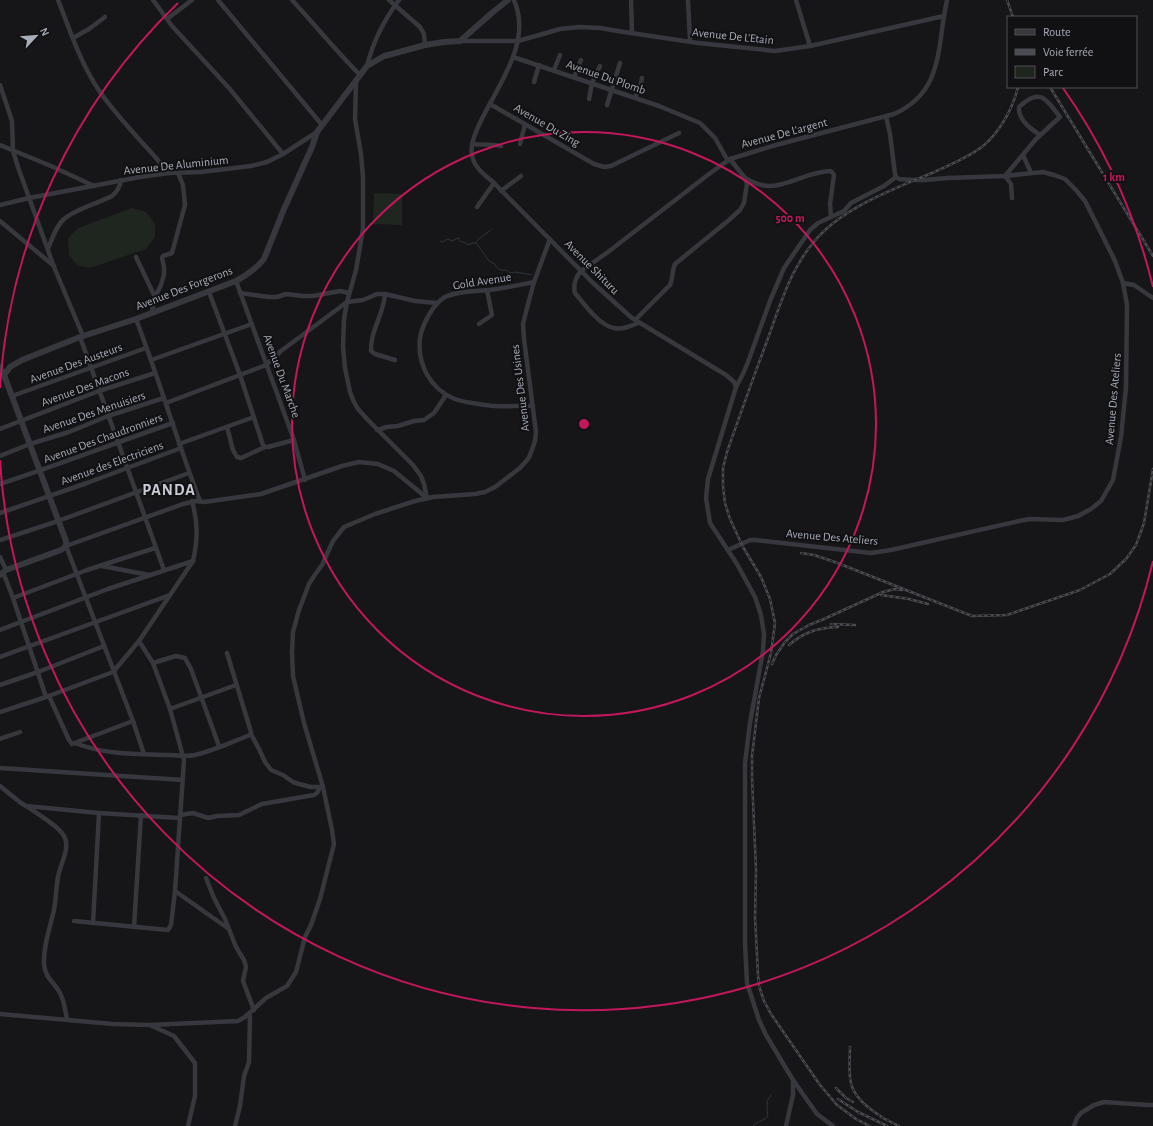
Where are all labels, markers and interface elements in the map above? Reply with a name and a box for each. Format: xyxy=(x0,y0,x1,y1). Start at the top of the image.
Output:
north arrow xyxy=(16,16,56,56)
legend xyxy=(1007,16,1137,88)
text: N xyxy=(38,26,51,38)
street label: Avenue De L'Etain xyxy=(692,26,774,46)
text: Route xyxy=(1043,26,1070,38)
text: Voie ferrée xyxy=(1043,46,1093,58)
street label: Avenue Du Plomb xyxy=(565,58,647,96)
text: Parc xyxy=(1043,66,1063,78)
street label: Avenue Du Zing xyxy=(512,101,582,149)
street label: Avenue De L'argent xyxy=(740,116,829,150)
street label: Avenue De Aluminium xyxy=(123,154,229,176)
text: 1 km xyxy=(1103,171,1125,183)
text: 500 m xyxy=(775,212,805,224)
street label: Avenue Shituru xyxy=(562,237,622,297)
street label: Avenue Des Forgerons xyxy=(134,264,234,312)
street label: Gold Avenue xyxy=(452,270,512,292)
street label: Avenue Du Marche xyxy=(261,333,303,419)
street label: Avenue Des Austeurs xyxy=(28,341,124,385)
street label: Avenue Des Usines xyxy=(509,344,531,432)
street label: Avenue Des Ateliers xyxy=(1103,353,1123,445)
street label: Avenue Des Macons xyxy=(39,366,131,408)
street label: Avenue Des Menuisiers xyxy=(41,389,147,435)
street label: Avenue Des Chaudronniers xyxy=(42,411,164,465)
centre of rings xyxy=(577,417,591,431)
street label: Avenue des Electriciens xyxy=(59,439,165,487)
district label: PANDA xyxy=(142,482,196,498)
street label: Avenue Des Ateliers xyxy=(786,527,878,547)

